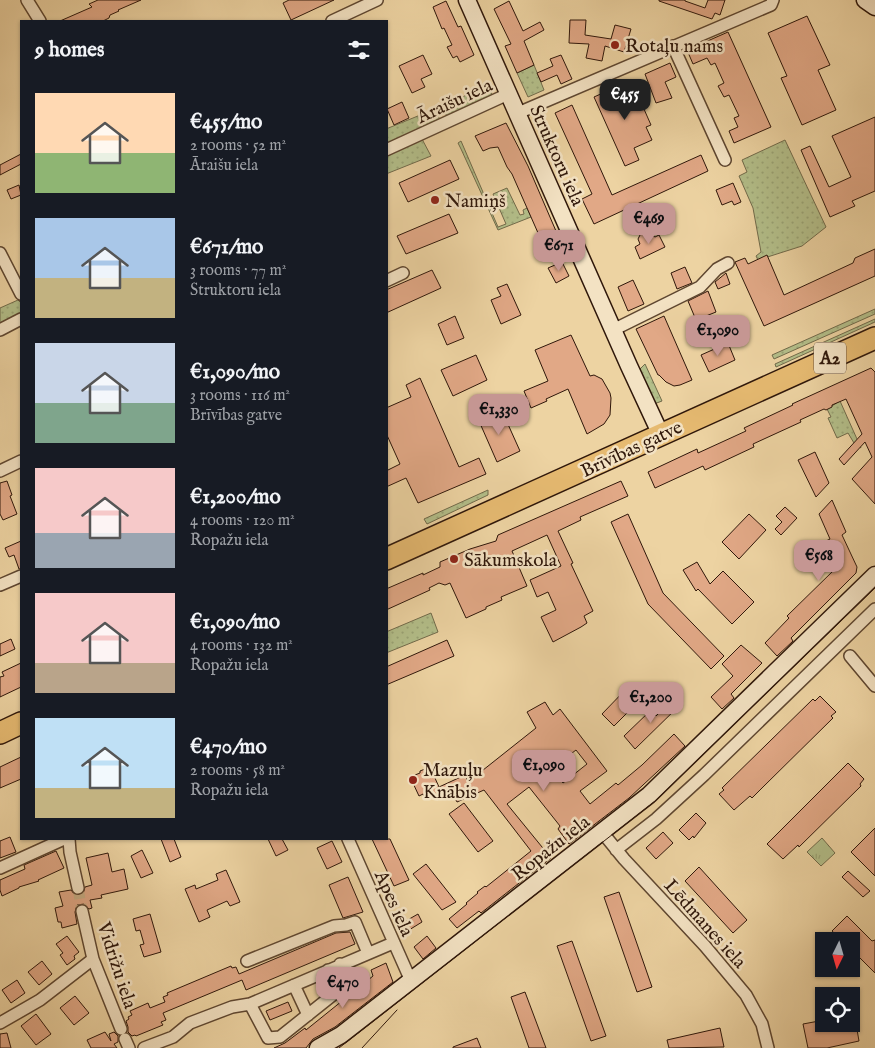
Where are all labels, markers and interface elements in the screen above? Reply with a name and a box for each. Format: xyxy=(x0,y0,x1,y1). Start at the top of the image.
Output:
place label: Rotaļu nams xyxy=(625,35,723,59)
icon: filters xyxy=(345,36,373,64)
text: 9 homes xyxy=(35,37,104,64)
marker: Rotaļu nams xyxy=(609,39,621,51)
street label: Āraišu iela xyxy=(412,74,497,130)
pin: €455 xyxy=(595,78,655,121)
text: €455 xyxy=(611,85,639,105)
street label: Struktoru iela xyxy=(523,102,589,211)
text: €455/mo xyxy=(190,109,262,136)
icon: home xyxy=(75,113,135,173)
text: 2 rooms · 52 m² xyxy=(190,136,286,156)
text: Āraišu iela xyxy=(190,156,258,176)
place label: Namiņš xyxy=(445,190,506,214)
marker: Namiņš xyxy=(429,194,441,206)
pin: €469 xyxy=(619,202,679,245)
text: €469 xyxy=(634,209,664,229)
pin: €671 xyxy=(529,230,589,272)
text: €671/mo xyxy=(190,234,263,261)
text: €671 xyxy=(544,236,574,256)
icon: home xyxy=(75,238,135,298)
text: 3 rooms · 77 m² xyxy=(190,261,286,281)
text: Struktoru iela xyxy=(190,281,281,301)
pin: €1,090 xyxy=(677,314,759,357)
text: €1,090 xyxy=(697,321,739,341)
road number: A2 xyxy=(814,342,846,373)
text: €1,090/mo xyxy=(190,359,280,386)
icon: home xyxy=(75,363,135,423)
text: 3 rooms · 116 m² xyxy=(190,386,290,406)
pin: €1,330 xyxy=(458,394,540,436)
text: €1,330 xyxy=(479,400,519,420)
text: Brīvības gatve xyxy=(190,406,282,426)
street label: Brīvības gatve xyxy=(577,416,687,484)
text: €1,200/mo xyxy=(190,484,281,511)
icon: home xyxy=(75,488,135,548)
text: 4 rooms · 120 m² xyxy=(190,511,295,531)
text: Ropažu iela xyxy=(190,531,268,551)
pin: €568 xyxy=(789,540,849,582)
text: €568 xyxy=(805,546,833,566)
place label: Sākumskola xyxy=(464,549,558,573)
marker: Sākumskola xyxy=(448,553,460,565)
text: €1,090/mo xyxy=(190,609,280,636)
icon: home xyxy=(75,613,135,673)
text: 4 rooms · 132 m² xyxy=(190,636,293,656)
text: Ropažu iela xyxy=(190,656,268,676)
pin: €1,200 xyxy=(610,682,692,724)
text: €1,200 xyxy=(630,688,672,708)
text: €470/mo xyxy=(190,734,267,761)
icon: home xyxy=(75,738,135,798)
pin: €1,090 xyxy=(503,750,585,792)
text: €1,090 xyxy=(523,756,565,776)
place label: Mazuļu Knābis xyxy=(423,759,483,805)
text: 2 rooms · 58 m² xyxy=(190,761,285,781)
marker: Mazuļu Knābis xyxy=(407,774,419,786)
text: Ropažu iela xyxy=(190,781,268,801)
street label: Ropažu iela xyxy=(507,810,596,887)
street label: Apes iela xyxy=(368,866,419,941)
street label: Lēdmanes iela xyxy=(658,875,751,975)
street label: Vidrižu iela xyxy=(91,918,142,1013)
north arrow xyxy=(815,932,860,978)
map controls xyxy=(815,932,860,1032)
pin: €470 xyxy=(313,966,373,1009)
text: €470 xyxy=(327,973,359,993)
button: locate xyxy=(815,987,860,1032)

